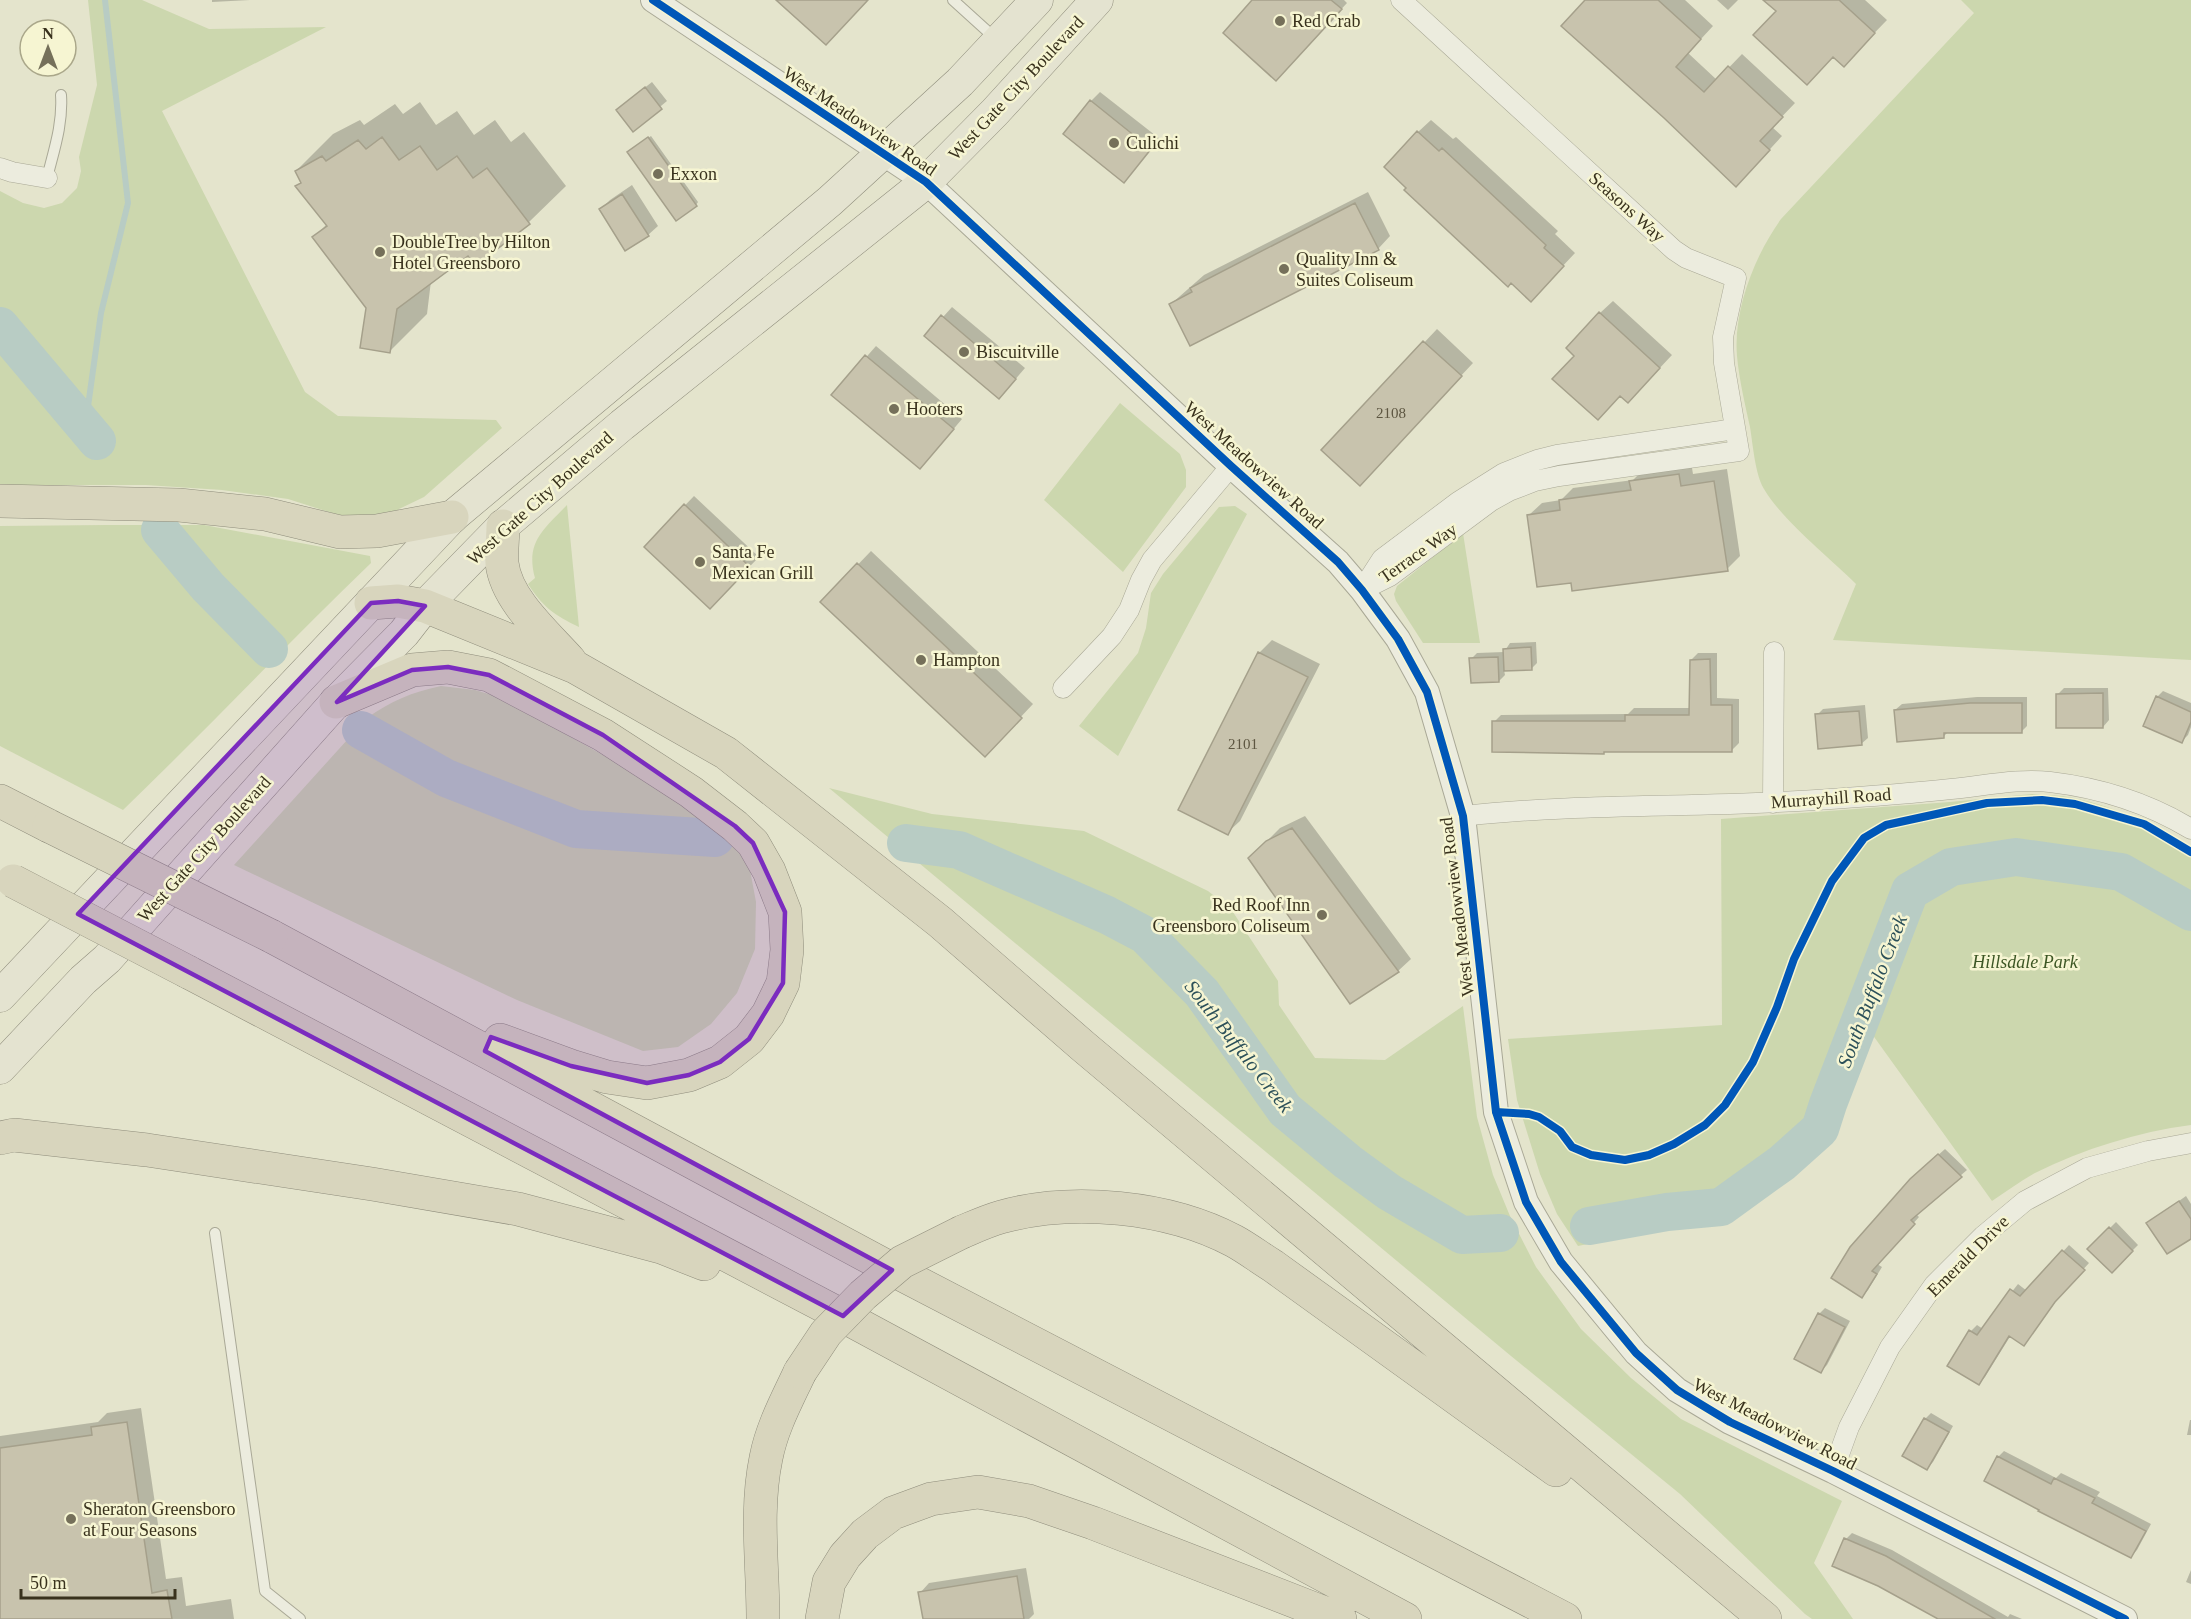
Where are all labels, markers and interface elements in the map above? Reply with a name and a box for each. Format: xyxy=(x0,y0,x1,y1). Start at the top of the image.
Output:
place label: Red Crab xyxy=(1292,11,1360,31)
street label: West Gate City Boulevard xyxy=(944,12,1088,164)
marker: Red Crab xyxy=(1273,14,1287,28)
north arrow xyxy=(18,18,78,78)
text: N xyxy=(42,25,54,42)
street label: West Meadowview Road xyxy=(780,62,940,180)
place label: Culichi xyxy=(1126,133,1179,153)
marker: Culichi xyxy=(1107,136,1121,150)
place label: Exxon xyxy=(670,164,717,184)
marker: Exxon xyxy=(651,167,665,181)
street label: Seasons Way xyxy=(1585,168,1669,246)
place label: DoubleTree by Hilton Hotel Greensboro xyxy=(392,232,550,273)
marker: DoubleTree by Hilton Hotel Greensboro xyxy=(373,245,387,259)
place label: Quality Inn & Suites Coliseum xyxy=(1296,249,1414,290)
marker: Quality Inn & Suites Coliseum xyxy=(1277,262,1291,276)
place label: Biscuitville xyxy=(976,342,1059,362)
marker: Biscuitville xyxy=(957,345,971,359)
street label: West Meadowview Road xyxy=(1180,397,1328,533)
place label: Hooters xyxy=(906,399,963,419)
marker: Hooters xyxy=(887,402,901,416)
house number: 2108 xyxy=(1376,405,1406,421)
street label: West Gate City Boulevard xyxy=(463,427,617,569)
street label: Terrace Way xyxy=(1375,519,1461,587)
place label: Santa Fe Mexican Grill xyxy=(712,542,813,583)
marker: Santa Fe Mexican Grill xyxy=(693,555,707,569)
place label: Hampton xyxy=(933,650,1000,670)
marker: Hampton xyxy=(914,653,928,667)
house number: 2101 xyxy=(1228,736,1258,752)
street label: West Gate City Boulevard xyxy=(133,772,275,926)
street label: Murrayhill Road xyxy=(1770,784,1892,812)
street label: West Meadowview Road xyxy=(1436,816,1478,998)
place label: Red Roof Inn Greensboro Coliseum xyxy=(1153,895,1310,936)
marker: Red Roof Inn Greensboro Coliseum xyxy=(1315,908,1329,922)
water label: South Buffalo Creek xyxy=(1833,911,1913,1071)
park label: Hillsdale Park xyxy=(1971,952,2079,972)
water label: South Buffalo Creek xyxy=(1180,976,1298,1118)
street label: Emerald Drive xyxy=(1923,1211,2013,1301)
street label: West Meadowview Road xyxy=(1690,1374,1860,1474)
place label: Sheraton Greensboro at Four Seasons xyxy=(83,1499,235,1540)
marker: Sheraton Greensboro at Four Seasons xyxy=(64,1512,78,1526)
scale bar xyxy=(21,1562,176,1600)
text: 50 m xyxy=(30,1573,67,1593)

